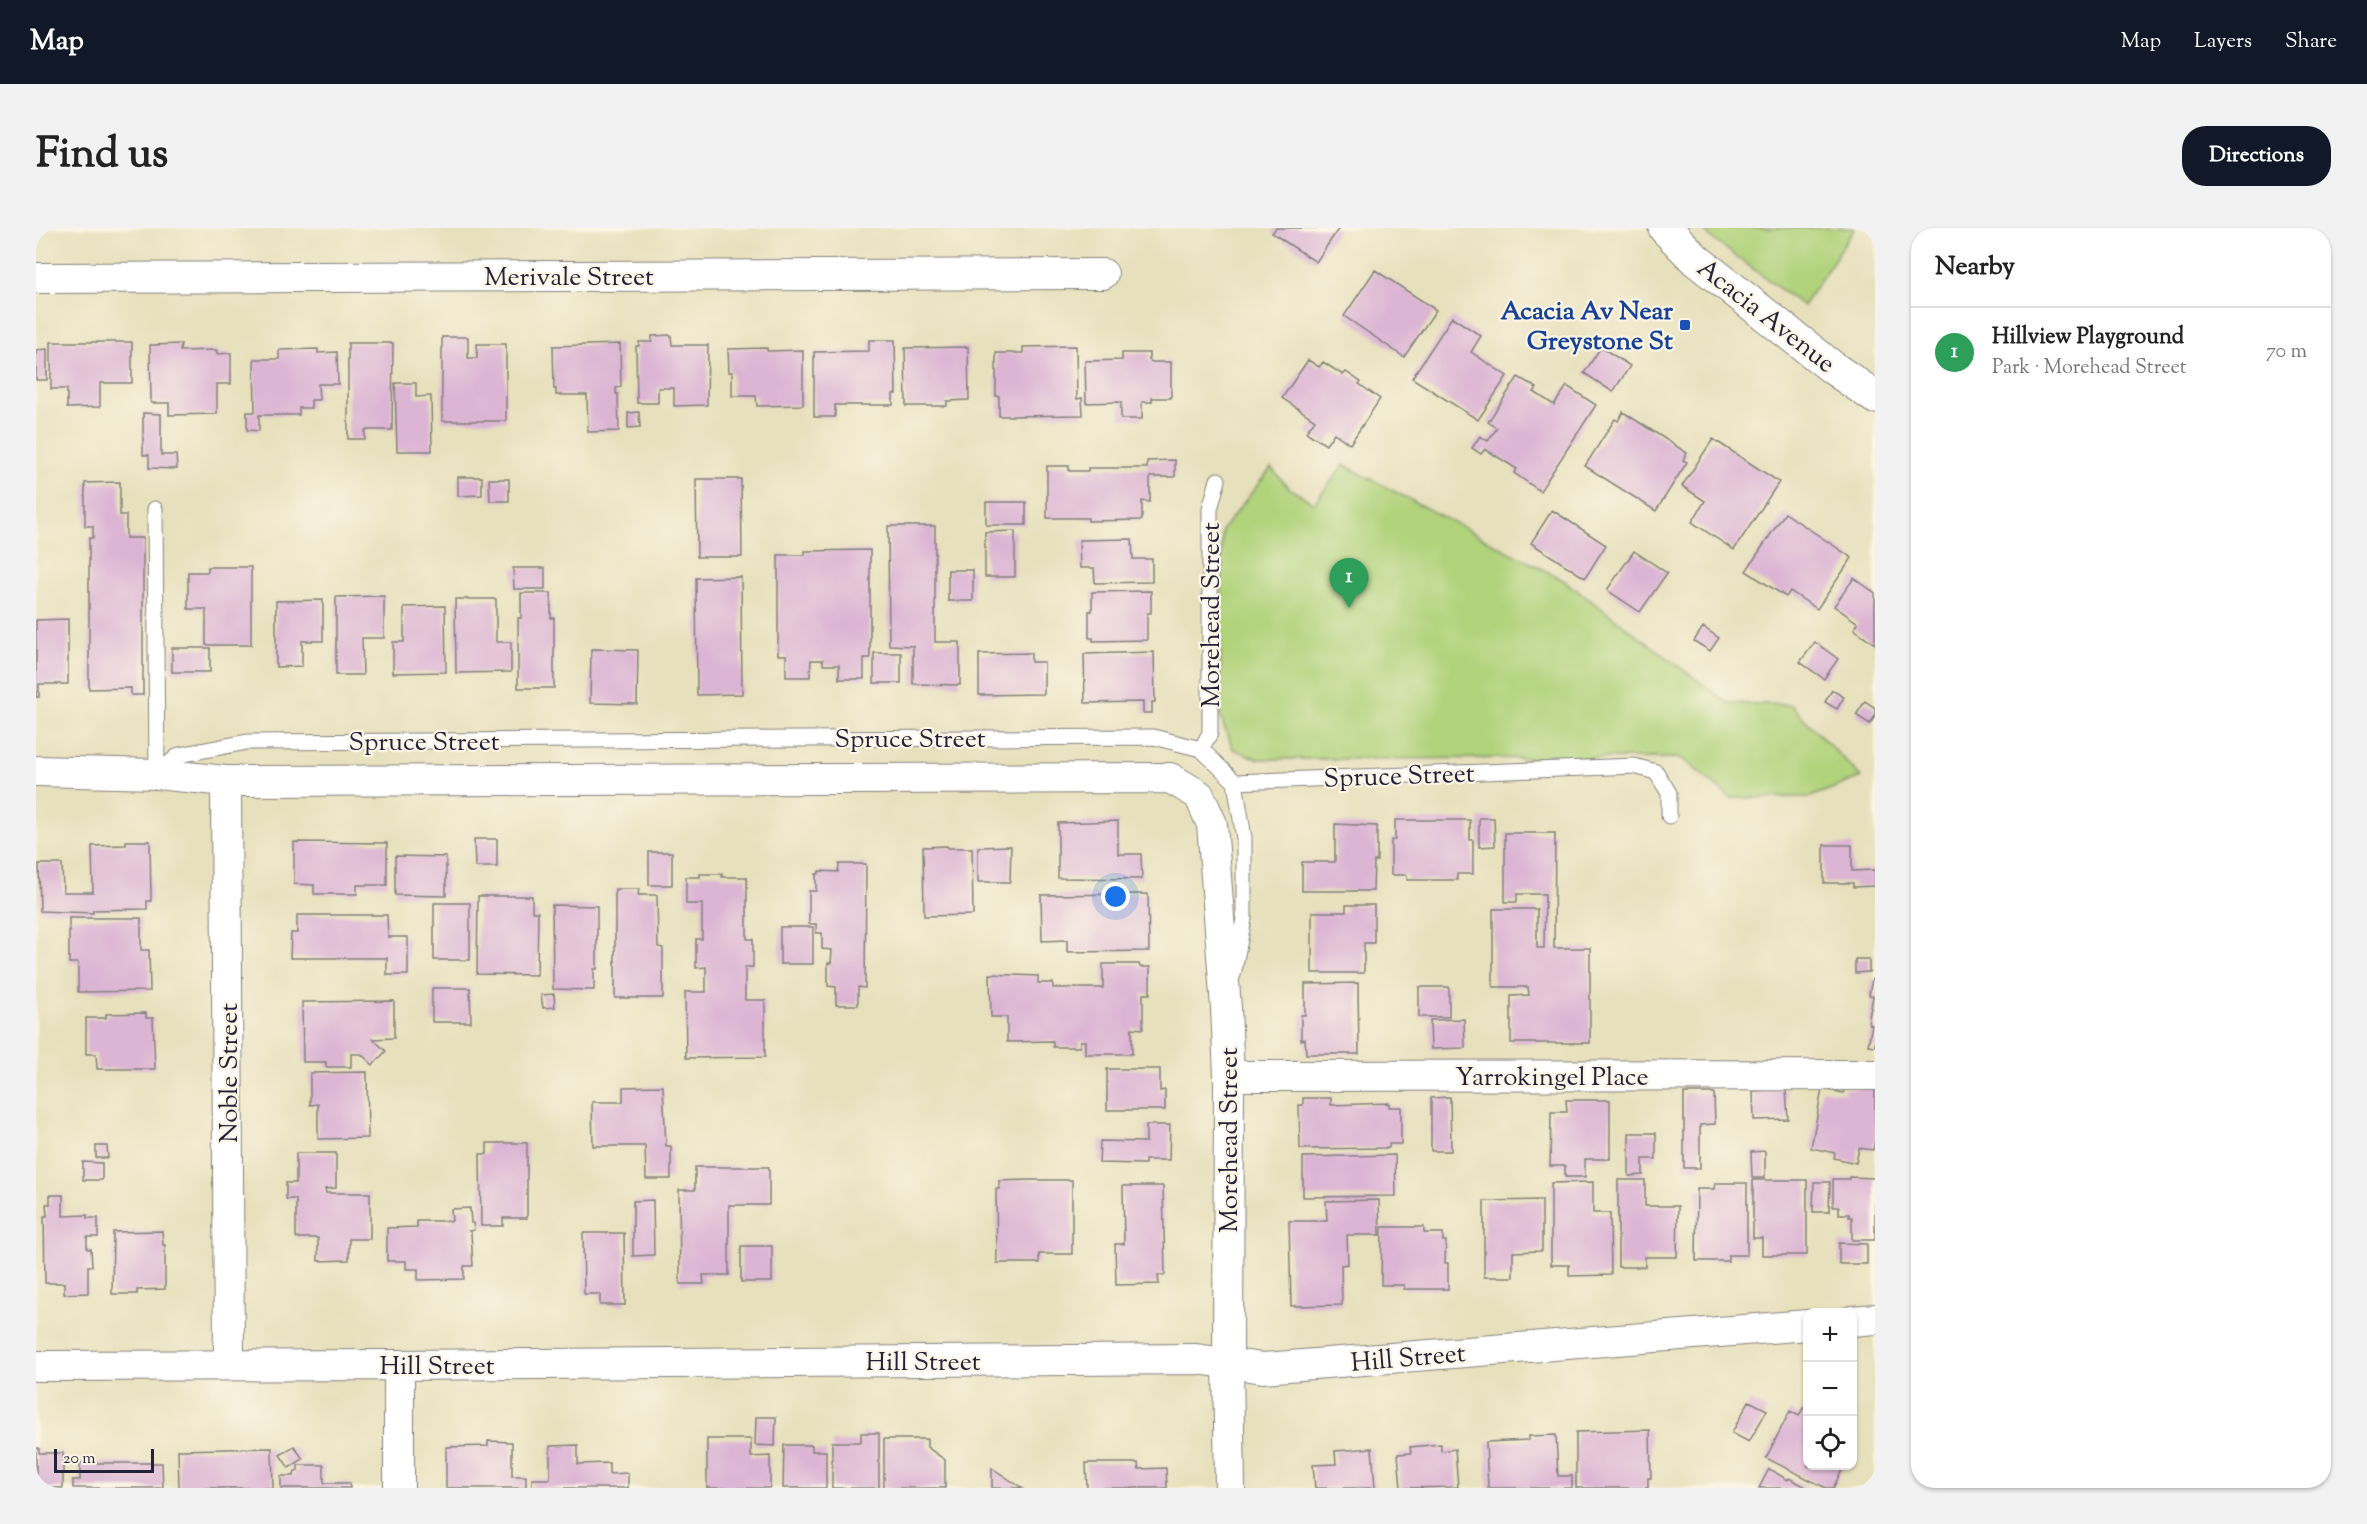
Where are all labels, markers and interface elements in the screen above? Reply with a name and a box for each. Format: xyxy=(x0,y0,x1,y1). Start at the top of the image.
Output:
text: Map xyxy=(30,22,84,62)
text: Map xyxy=(2121,27,2161,57)
text: Layers xyxy=(2194,27,2252,57)
text: Share xyxy=(2285,27,2337,57)
text: Find us xyxy=(36,126,168,186)
button: Directions xyxy=(2182,126,2331,186)
text: Nearby xyxy=(1935,249,2015,286)
street label: Acacia Avenue xyxy=(1688,251,1843,383)
street label: Merivale Street xyxy=(484,260,654,297)
place label: Acacia Av Near Greystone St xyxy=(1500,294,1673,361)
marker: Acacia Av Near Greystone St xyxy=(1678,318,1692,332)
text: Hillview Playground xyxy=(1992,322,2184,354)
text: 1 xyxy=(1951,338,1958,367)
text: 70 m xyxy=(2266,338,2307,367)
text: Park · Morehead Street xyxy=(1992,354,2187,383)
street label: Morehead Street xyxy=(1194,522,1231,708)
pin: 1 xyxy=(1330,558,1368,608)
street label: Spruce Street xyxy=(834,722,986,759)
street label: Spruce Street xyxy=(348,725,500,762)
street label: Spruce Street xyxy=(1323,756,1475,799)
your location xyxy=(1101,882,1130,911)
street label: Noble Street xyxy=(212,1003,249,1143)
street label: Morehead Street xyxy=(1212,1047,1249,1233)
street label: Yarrokingel Place xyxy=(1455,1060,1649,1097)
map controls xyxy=(1803,1308,1857,1470)
button: + xyxy=(1803,1308,1857,1362)
street label: Hill Street xyxy=(1349,1336,1467,1383)
street label: Hill Street xyxy=(865,1345,981,1382)
street label: Hill Street xyxy=(379,1349,495,1386)
button: − xyxy=(1803,1362,1857,1416)
button: locate xyxy=(1803,1416,1857,1470)
scale bar xyxy=(54,1446,154,1474)
text: 20 m xyxy=(63,1448,96,1471)

